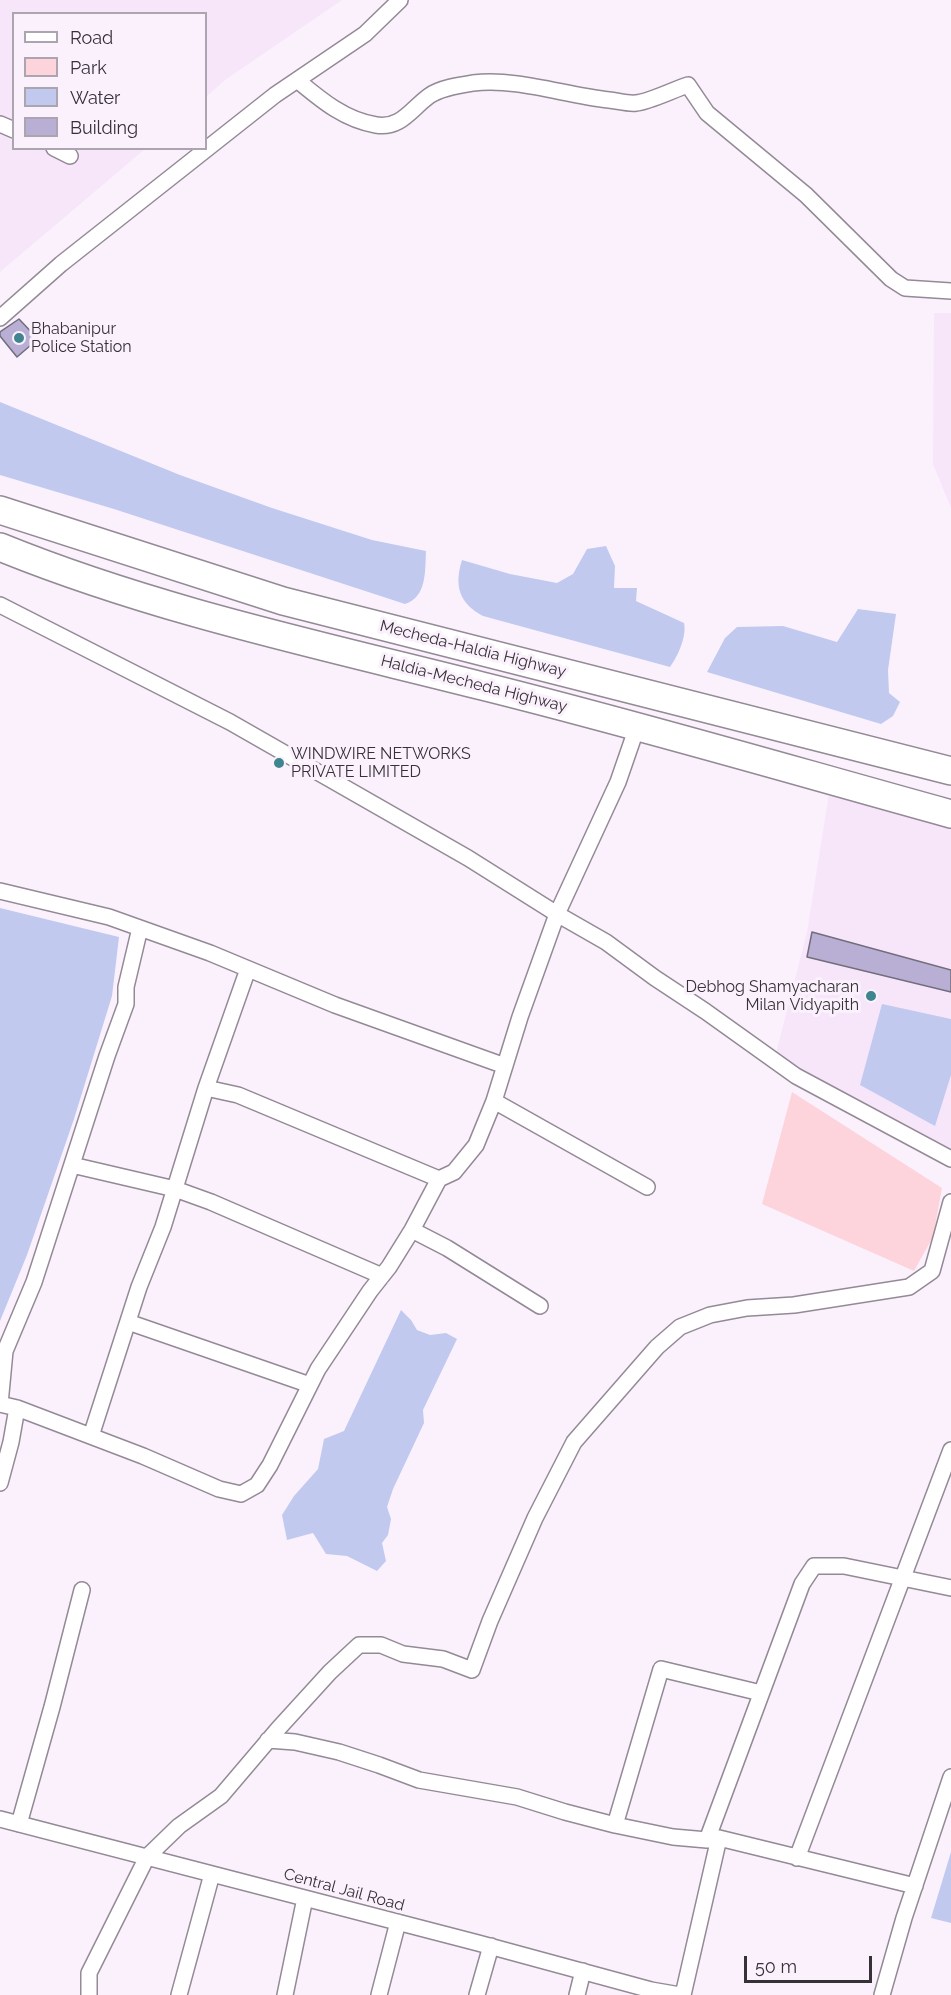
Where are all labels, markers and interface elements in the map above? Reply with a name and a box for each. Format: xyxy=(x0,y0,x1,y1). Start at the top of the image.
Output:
legend xyxy=(12,12,207,150)
text: Road xyxy=(70,27,113,48)
text: Park xyxy=(70,57,107,78)
text: Water xyxy=(70,87,120,108)
text: Building xyxy=(70,117,138,138)
place label: Bhabanipur Police Station xyxy=(31,319,132,357)
marker: Bhabanipur Police Station xyxy=(12,331,26,345)
street label: Mecheda-Haldia Highway xyxy=(378,617,568,681)
street label: Haldia-Mecheda Highway xyxy=(379,652,569,716)
place label: WINDWIRE NETWORKS PRIVATE LIMITED xyxy=(291,744,471,782)
marker: WINDWIRE NETWORKS PRIVATE LIMITED xyxy=(272,756,286,770)
place label: Debhog Shamyacharan Milan Vidyapith xyxy=(686,977,859,1015)
marker: Debhog Shamyacharan Milan Vidyapith xyxy=(864,989,878,1003)
street label: Central Jail Road xyxy=(281,1865,407,1915)
scale bar xyxy=(747,1944,874,1982)
text: 50 m xyxy=(755,1956,797,1977)

